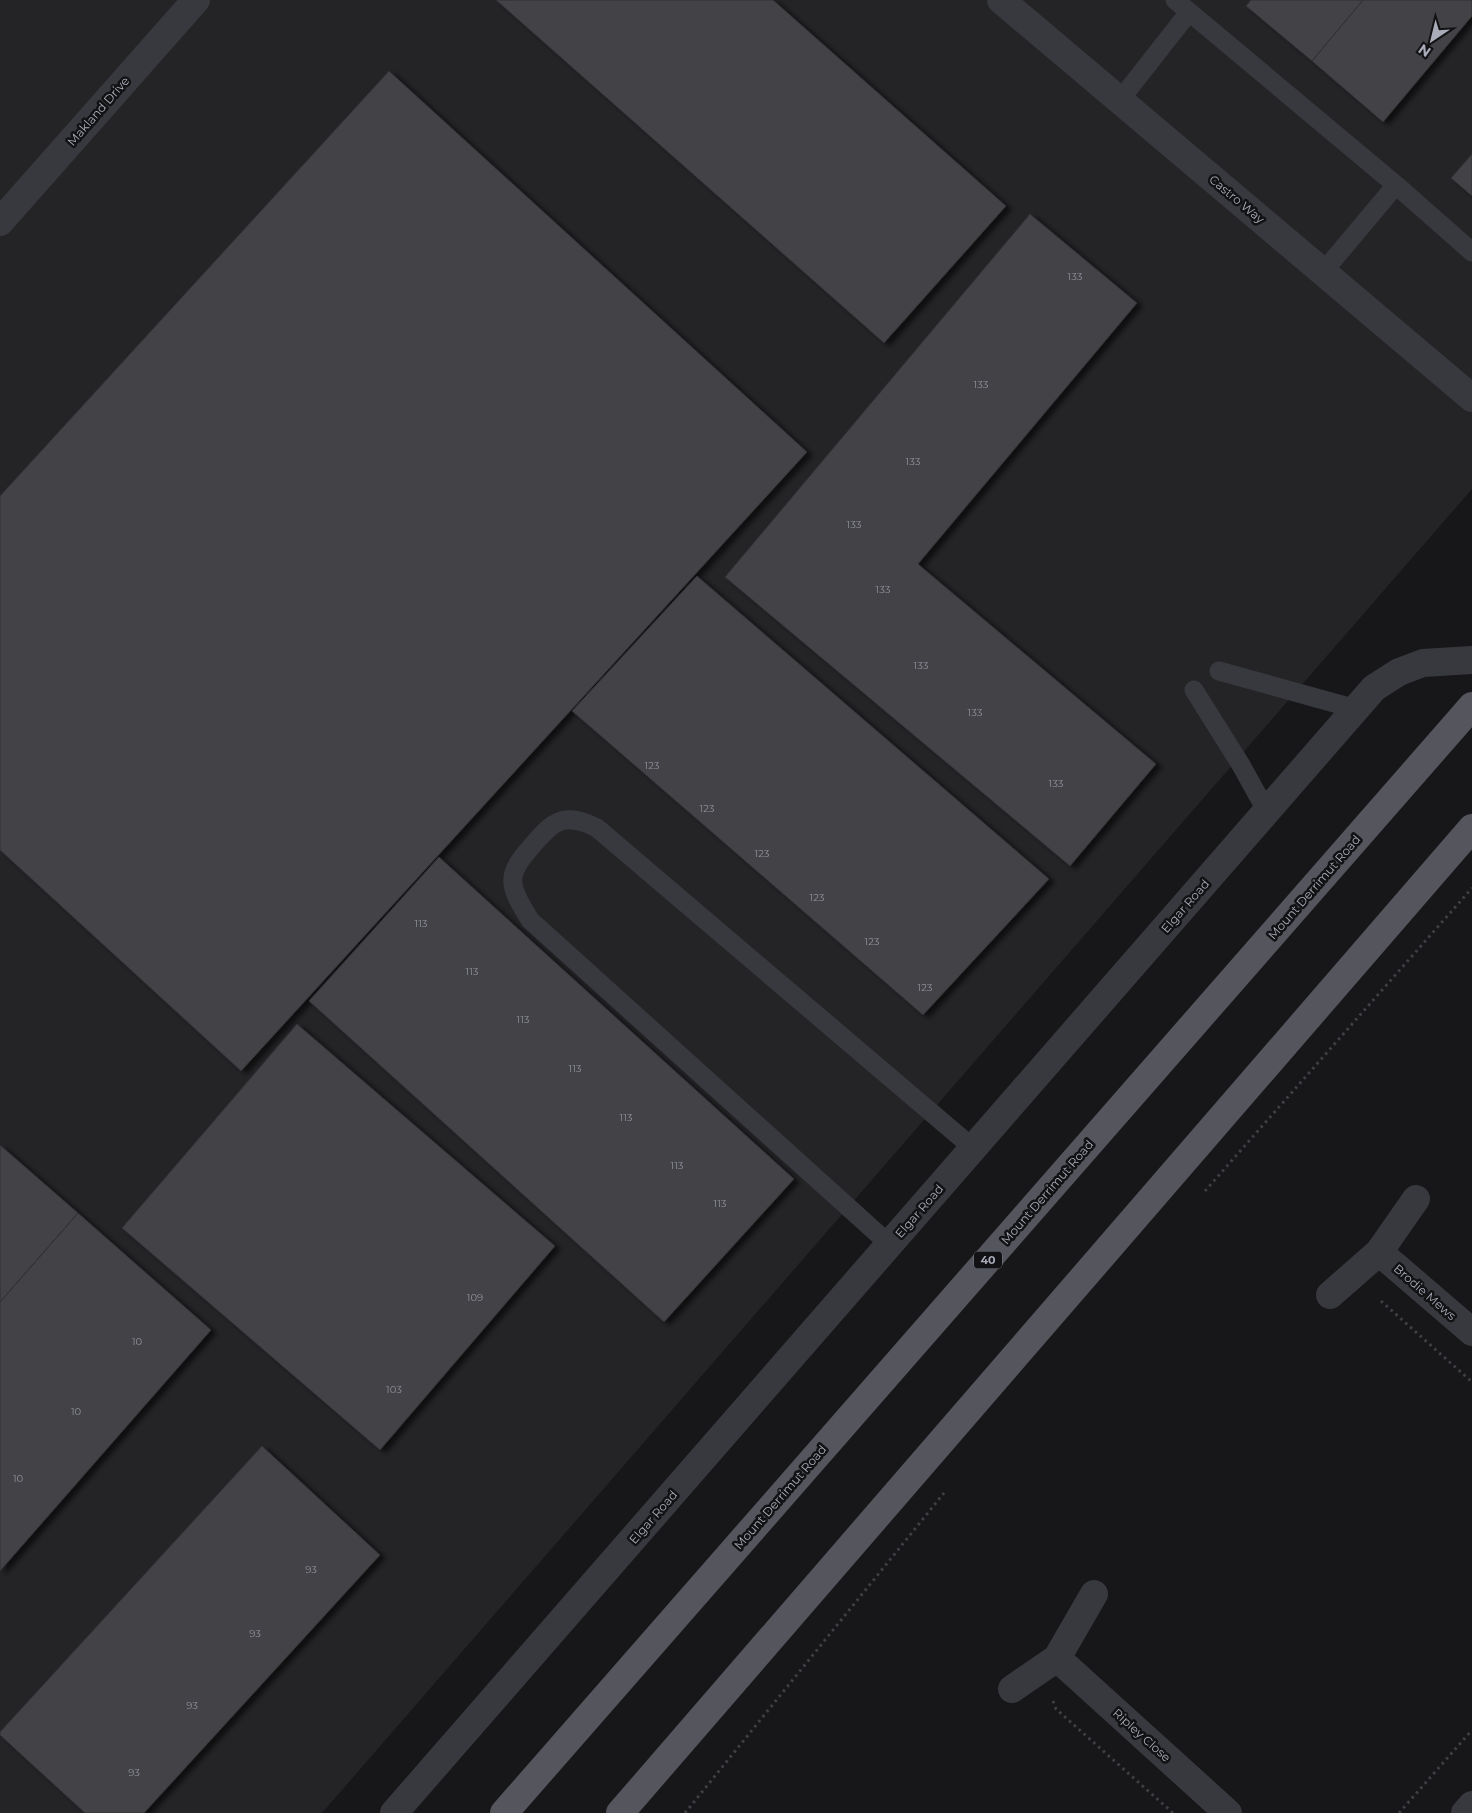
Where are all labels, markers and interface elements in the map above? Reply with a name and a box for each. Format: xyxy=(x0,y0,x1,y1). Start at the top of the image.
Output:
north arrow xyxy=(1407,15,1457,65)
text: N xyxy=(1415,40,1434,61)
street label: Makland Drive xyxy=(64,73,132,149)
street label: Castro Way xyxy=(1206,172,1268,227)
house number: 133 xyxy=(1068,270,1083,283)
house number: 133 xyxy=(974,378,989,391)
house number: 133 xyxy=(906,455,921,468)
house number: 133 xyxy=(847,518,862,531)
house number: 133 xyxy=(876,583,891,596)
house number: 133 xyxy=(914,659,929,672)
house number: 133 xyxy=(968,706,983,719)
house number: 123 xyxy=(645,759,660,772)
house number: 133 xyxy=(1049,777,1064,790)
house number: 123 xyxy=(700,802,715,815)
street label: Mount Derrimut Road xyxy=(1265,832,1363,942)
house number: 123 xyxy=(755,847,770,860)
street label: Elgar Road xyxy=(1158,876,1212,936)
house number: 123 xyxy=(810,891,825,904)
house number: 113 xyxy=(415,917,428,930)
house number: 123 xyxy=(865,935,880,948)
house number: 113 xyxy=(466,965,479,978)
house number: 123 xyxy=(918,981,933,994)
house number: 113 xyxy=(517,1013,530,1026)
house number: 113 xyxy=(569,1062,582,1075)
house number: 113 xyxy=(620,1111,633,1124)
street label: Mount Derrimut Road xyxy=(998,1137,1096,1247)
house number: 113 xyxy=(671,1159,684,1172)
street label: Elgar Road xyxy=(892,1181,946,1241)
house number: 113 xyxy=(714,1197,727,1210)
road number: 40 xyxy=(974,1252,1002,1268)
street label: Brodie Mews xyxy=(1391,1261,1459,1323)
house number: 109 xyxy=(467,1291,483,1304)
house number: 10 xyxy=(132,1335,142,1348)
house number: 103 xyxy=(386,1383,402,1396)
house number: 10 xyxy=(71,1405,81,1418)
street label: Mount Derrimut Road xyxy=(731,1442,829,1552)
house number: 10 xyxy=(13,1472,23,1485)
street label: Elgar Road xyxy=(626,1487,680,1547)
house number: 93 xyxy=(305,1563,317,1576)
house number: 93 xyxy=(249,1627,261,1640)
house number: 93 xyxy=(186,1699,198,1712)
street label: Ripley Close xyxy=(1110,1705,1174,1765)
house number: 93 xyxy=(128,1766,140,1779)

